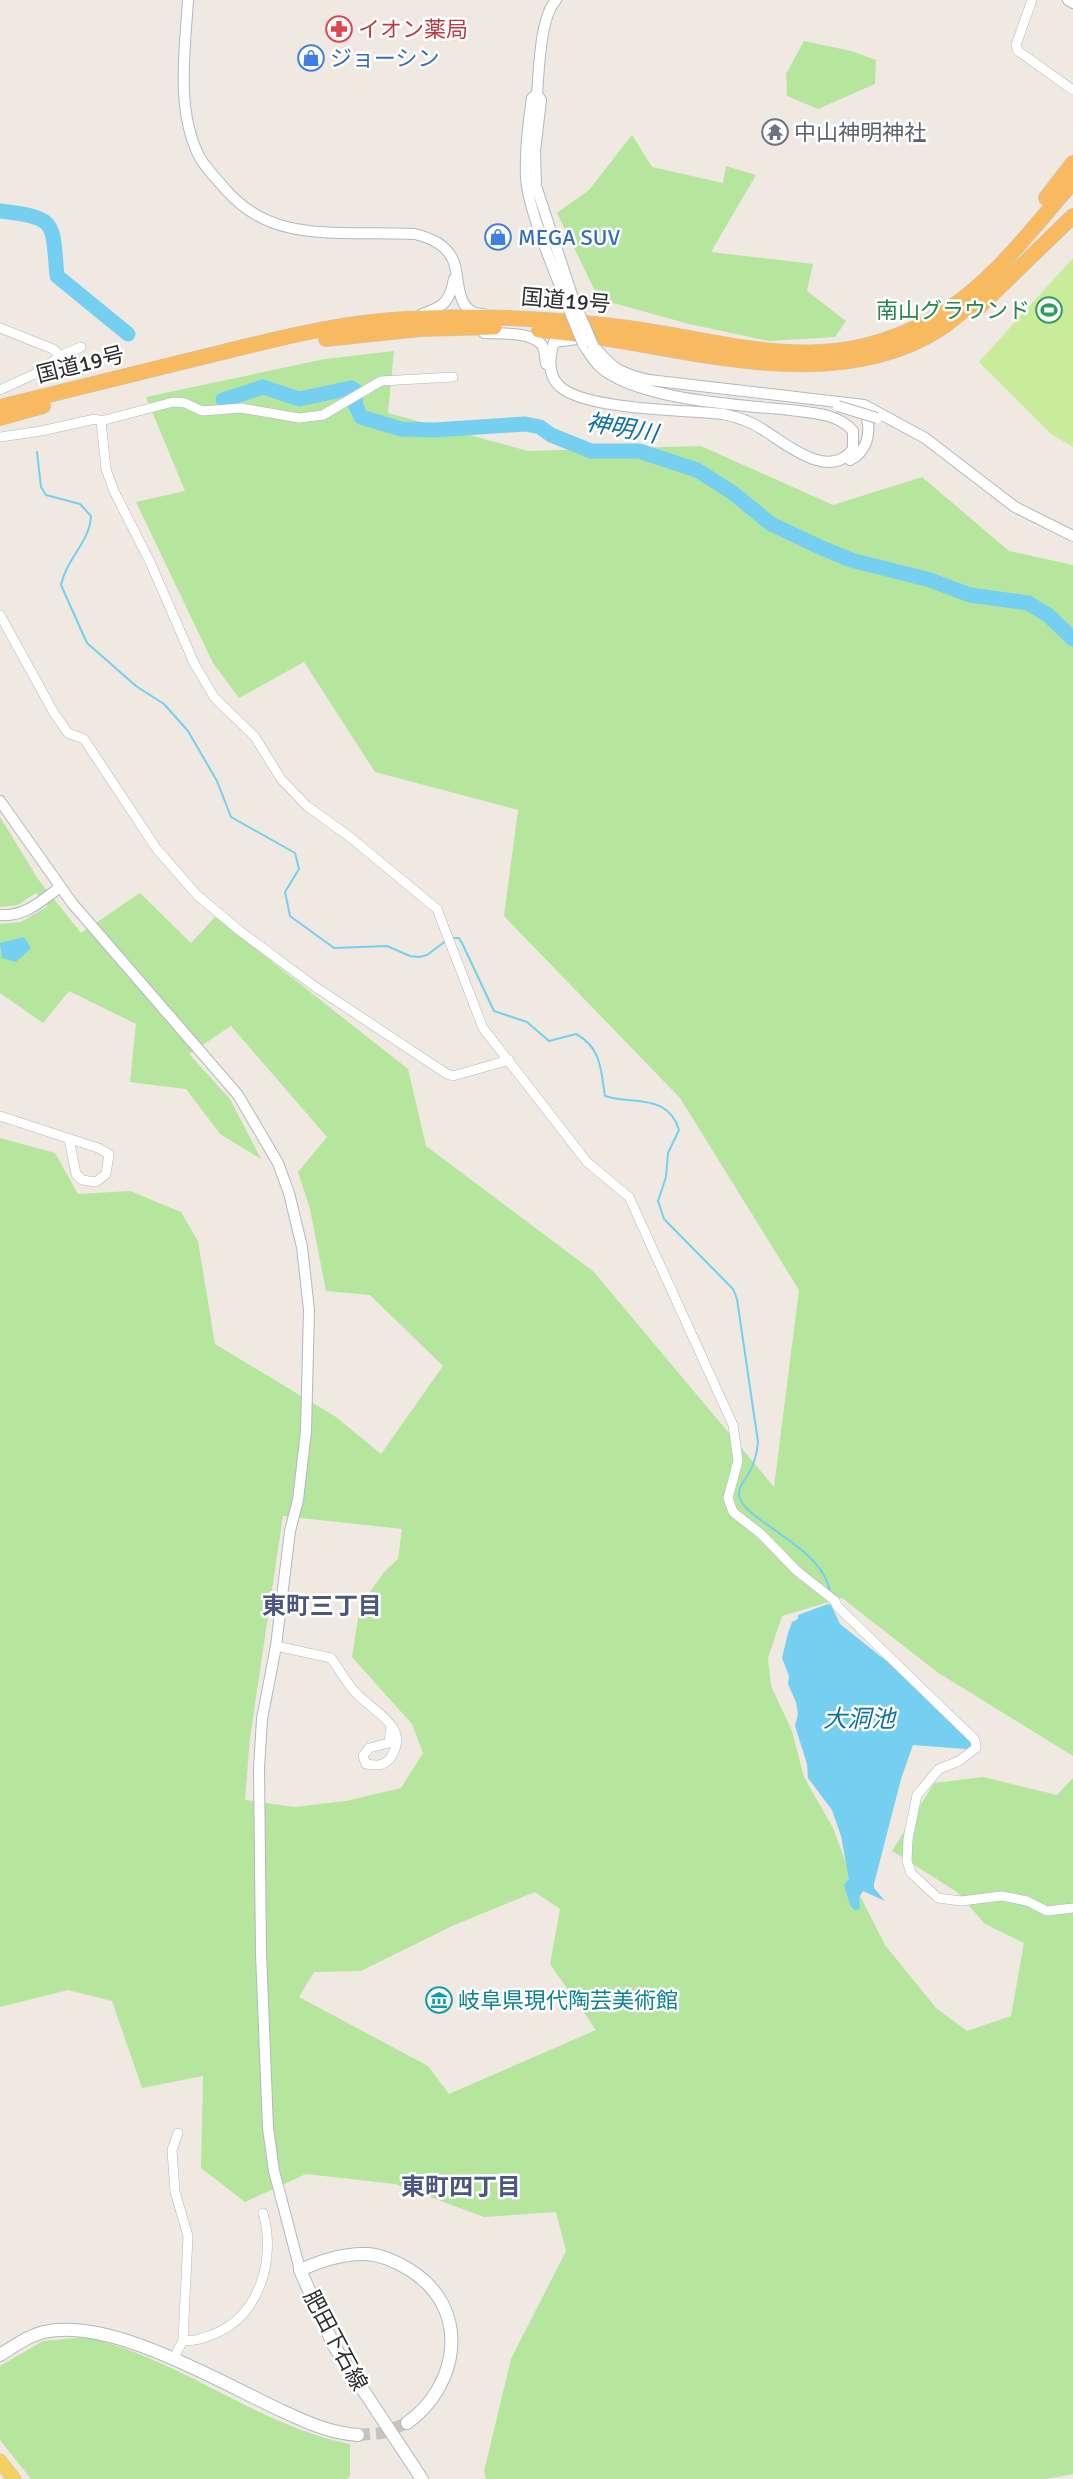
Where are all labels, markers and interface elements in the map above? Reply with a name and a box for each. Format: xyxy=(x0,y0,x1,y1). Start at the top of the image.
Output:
pharmacy icon: イオン薬局 xyxy=(324,14,354,44)
place label: イオン薬局 xyxy=(358,16,468,43)
shop icon: ジョーシン xyxy=(296,43,326,73)
place label: ジョーシン xyxy=(330,45,440,72)
temple icon: 中山神明神社 xyxy=(760,117,790,147)
place label: 中山神明神社 xyxy=(794,119,926,146)
shop icon: MEGA SUV xyxy=(483,222,513,252)
place label: MEGA SUV xyxy=(518,224,620,251)
street label: 国道19号 xyxy=(520,283,612,318)
sports icon: 南山グラウンド xyxy=(1034,295,1064,325)
place label: 南山グラウンド xyxy=(876,297,1030,324)
street label: 国道19号 xyxy=(33,341,127,388)
water label: 神明川 xyxy=(584,407,663,450)
district label: 東町三丁目 xyxy=(262,1591,382,1621)
water label: 大洞池 xyxy=(823,1704,897,1734)
museum icon: 岐阜県現代陶芸美術館 xyxy=(424,1985,454,2015)
place label: 岐阜県現代陶芸美術館 xyxy=(458,1987,678,2014)
district label: 東町四丁目 xyxy=(401,2172,521,2202)
street label: 肥田下石線 xyxy=(298,2285,373,2395)

